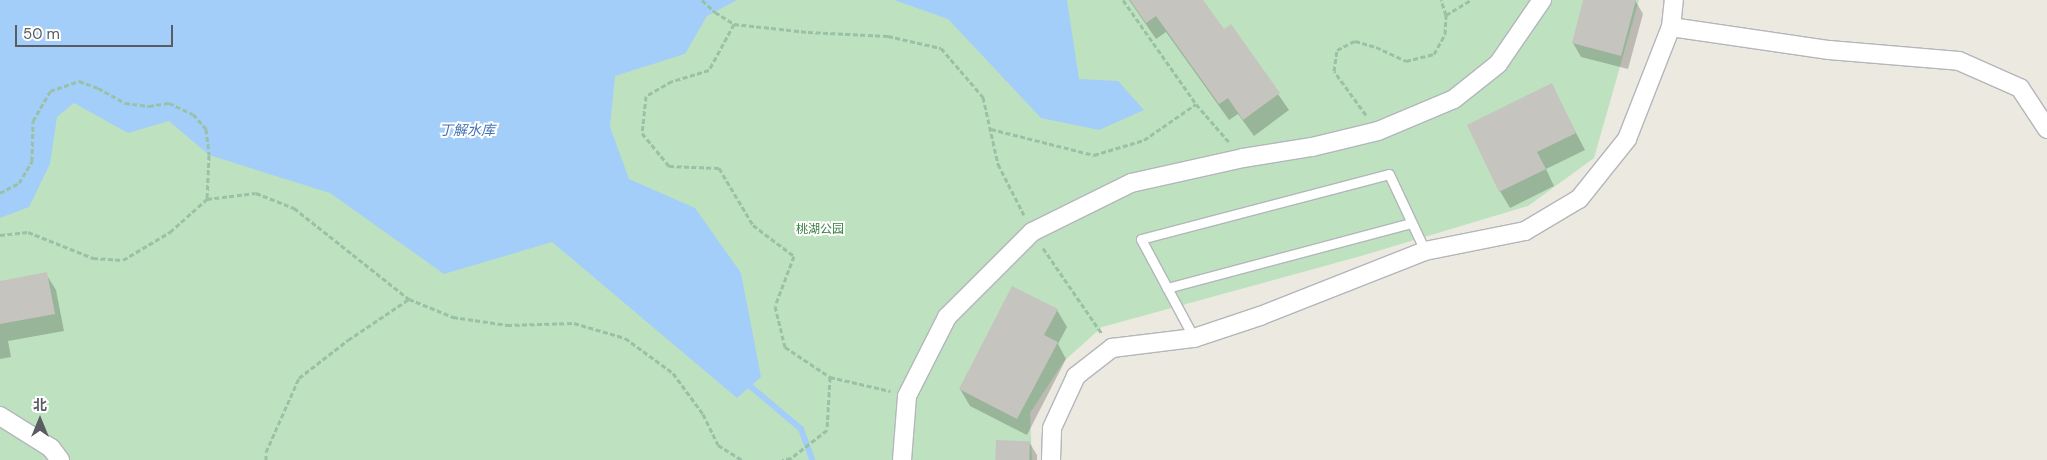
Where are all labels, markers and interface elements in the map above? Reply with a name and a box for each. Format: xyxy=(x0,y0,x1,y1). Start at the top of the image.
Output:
scale bar xyxy=(18,15,175,47)
text: 50 m xyxy=(23,24,60,44)
water label: 丁解水库 xyxy=(439,122,495,138)
park label: 桃湖公园 xyxy=(796,223,844,237)
north arrow xyxy=(15,395,65,445)
text: 北 xyxy=(33,396,47,414)

